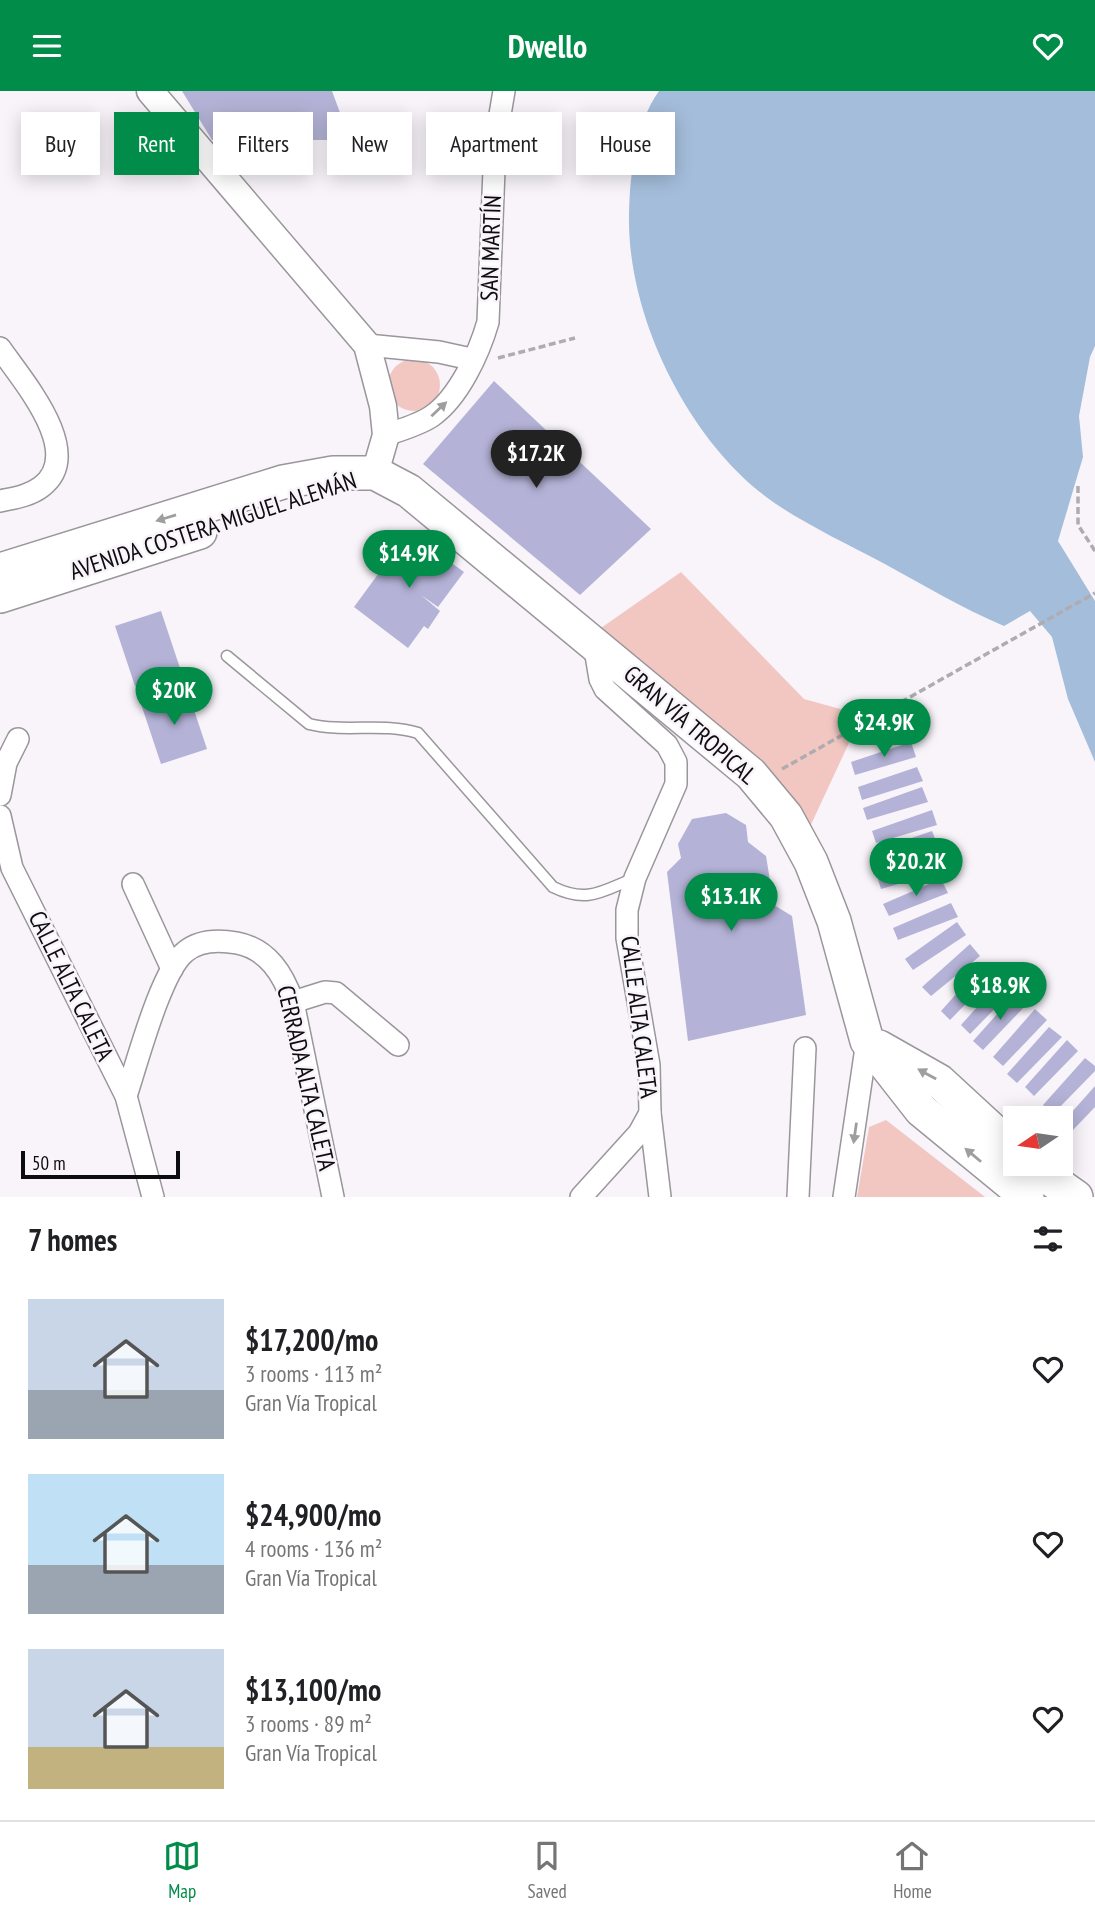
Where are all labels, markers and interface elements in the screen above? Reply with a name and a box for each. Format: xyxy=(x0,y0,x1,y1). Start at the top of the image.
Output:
text: Dwello xyxy=(508,25,587,67)
icon: menu xyxy=(28,27,66,65)
icon: heart xyxy=(1029,27,1067,65)
chip: Buy xyxy=(21,112,100,175)
chip: Rent xyxy=(114,112,199,175)
chip: Filters xyxy=(213,112,313,175)
chip: New xyxy=(327,112,412,175)
chip: Apartment xyxy=(426,112,562,175)
chip: House xyxy=(576,112,675,175)
street label: SAN MARTÍN xyxy=(473,195,508,301)
one-way arrow xyxy=(430,401,447,417)
pin: $17.2K xyxy=(479,431,593,490)
text: $17.2K xyxy=(507,438,565,467)
street label: AVENIDA COSTERA MIGUEL ALEMÁN xyxy=(65,464,360,587)
one-way arrow xyxy=(155,514,176,524)
pin: $14.9K xyxy=(352,531,466,590)
text: $14.9K xyxy=(379,538,439,567)
street label: GRAN VÍA TROPICAL xyxy=(617,658,763,791)
pin: $20K xyxy=(133,667,215,727)
text: $20K xyxy=(152,675,196,704)
pin: $24.9K xyxy=(827,699,941,759)
text: $24.9K xyxy=(854,707,914,736)
pin: $20.2K xyxy=(859,839,973,898)
text: $20.2K xyxy=(886,846,946,875)
pin: $13.1K xyxy=(674,873,788,933)
text: $13.1K xyxy=(701,881,761,910)
street label: CALLE ALTA CALETA xyxy=(22,906,121,1066)
street label: CALLE ALTA CALETA xyxy=(614,934,665,1100)
pin: $18.9K xyxy=(943,963,1057,1022)
text: $18.9K xyxy=(970,970,1030,999)
street label: CERRADA ALTA CALETA xyxy=(270,982,343,1174)
one-way arrow xyxy=(917,1068,936,1080)
north arrow xyxy=(1003,1106,1073,1176)
map controls xyxy=(1003,1106,1073,1176)
one-way arrow xyxy=(849,1122,860,1144)
scale bar xyxy=(21,1148,180,1180)
one-way arrow xyxy=(965,1148,982,1163)
text: 50 m xyxy=(32,1151,66,1175)
text: 7 homes xyxy=(28,1220,117,1259)
icon: filters xyxy=(1029,1220,1067,1258)
text: $17,200/mo xyxy=(245,1320,378,1359)
icon: home xyxy=(84,1327,168,1411)
icon: heart xyxy=(1029,1350,1067,1388)
text: 3 rooms · 113 m² xyxy=(245,1359,382,1388)
text: Gran Vía Tropical xyxy=(245,1388,377,1417)
text: $24,900/mo xyxy=(245,1495,381,1534)
icon: home xyxy=(84,1502,168,1586)
icon: heart xyxy=(1029,1525,1067,1563)
text: 4 rooms · 136 m² xyxy=(245,1534,382,1563)
text: Gran Vía Tropical xyxy=(245,1563,377,1592)
text: $13,100/mo xyxy=(245,1670,381,1709)
icon: home xyxy=(84,1677,168,1761)
icon: heart xyxy=(1029,1700,1067,1738)
text: 3 rooms · 89 m² xyxy=(245,1709,372,1738)
text: Gran Vía Tropical xyxy=(245,1738,377,1767)
tab: Map xyxy=(163,1837,201,1903)
tab: Saved xyxy=(528,1837,567,1903)
tab: Home xyxy=(893,1837,932,1903)

